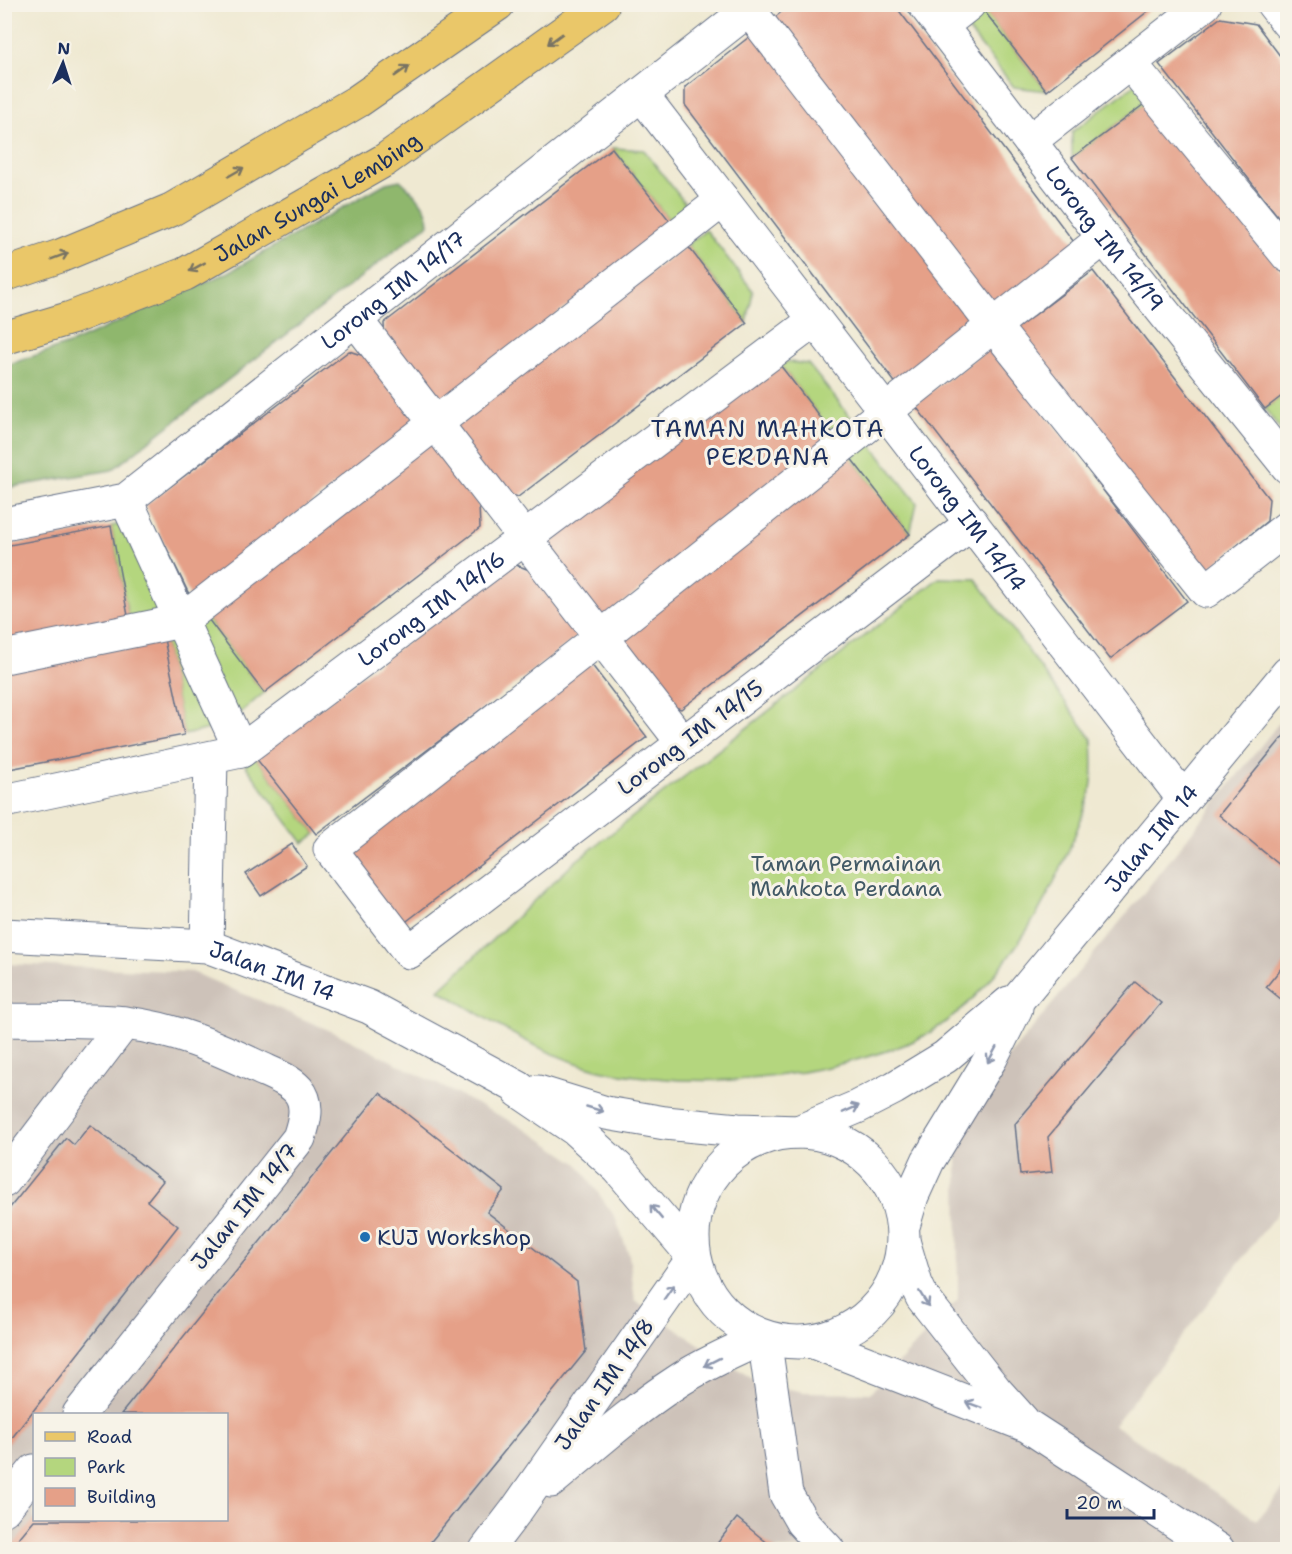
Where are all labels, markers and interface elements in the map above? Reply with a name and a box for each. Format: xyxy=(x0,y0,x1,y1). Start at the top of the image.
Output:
one-way arrow xyxy=(548,32,564,45)
north arrow xyxy=(33,33,93,93)
text: N xyxy=(57,38,71,59)
one-way arrow xyxy=(393,65,410,77)
street label: Jalan Sungai Lembing xyxy=(209,125,426,269)
street label: Lorong IM 14/19 xyxy=(1039,160,1171,317)
one-way arrow xyxy=(227,166,244,178)
street label: Lorong IM 14/17 xyxy=(315,224,472,356)
one-way arrow xyxy=(50,249,69,260)
one-way arrow xyxy=(188,262,206,273)
district label: TAMAN MAHKOTA PERDANA xyxy=(651,413,885,473)
street label: Lorong IM 14/14 xyxy=(902,440,1033,597)
street label: Lorong IM 14/16 xyxy=(352,544,511,673)
street label: Lorong IM 14/15 xyxy=(611,673,769,802)
street label: Jalan IM 14 xyxy=(1098,778,1205,899)
park label: Taman Permainan Mahkota Perdana xyxy=(750,849,942,903)
street label: Jalan IM 14 xyxy=(205,934,339,1008)
one-way arrow xyxy=(985,1046,997,1063)
one-way arrow xyxy=(842,1103,860,1114)
one-way arrow xyxy=(585,1104,604,1115)
street label: Jalan IM 14/7 xyxy=(184,1137,304,1276)
one-way arrow xyxy=(650,1204,663,1220)
place label: KUJ Workshop xyxy=(377,1223,531,1252)
marker: KUJ Workshop xyxy=(358,1230,372,1244)
one-way arrow xyxy=(663,1284,675,1300)
one-way arrow xyxy=(918,1290,930,1307)
street label: Jalan IM 14/8 xyxy=(548,1312,661,1456)
one-way arrow xyxy=(703,1357,721,1368)
one-way arrow xyxy=(965,1399,983,1410)
legend xyxy=(33,1413,228,1521)
text: Road xyxy=(87,1425,132,1449)
text: Park xyxy=(87,1455,126,1479)
scale bar xyxy=(1067,1482,1154,1520)
text: Building xyxy=(87,1485,156,1509)
text: 20 m xyxy=(1076,1491,1122,1515)

